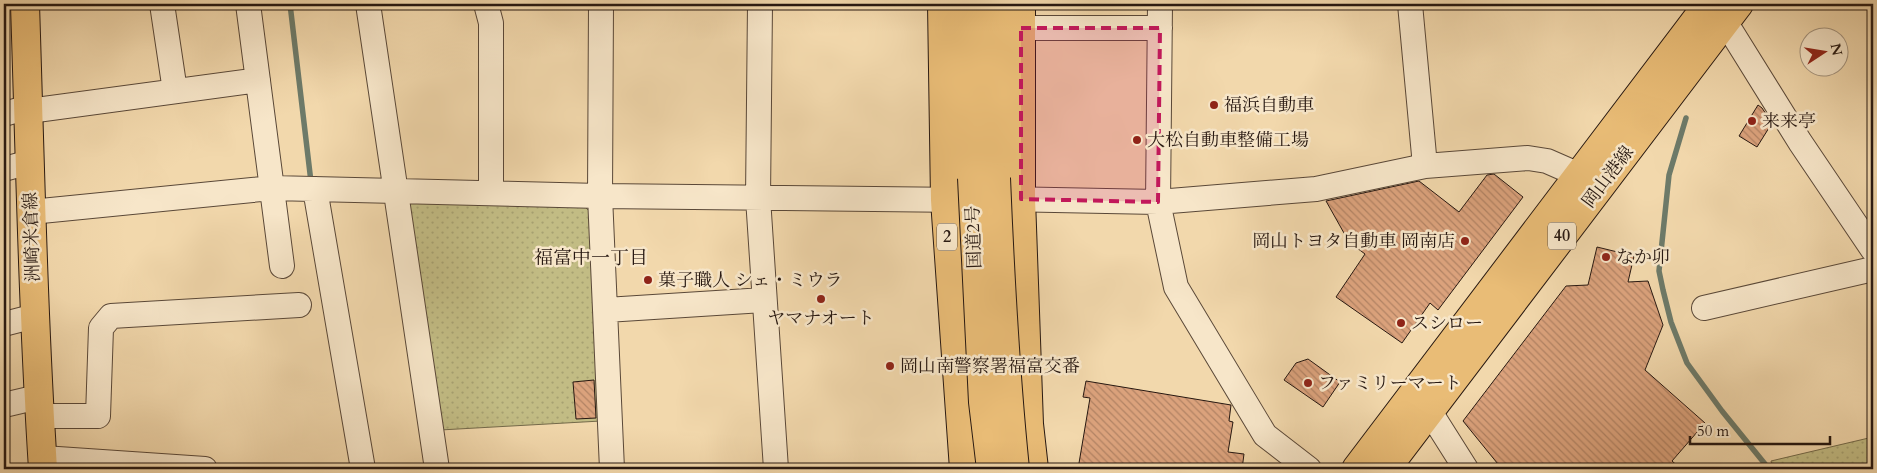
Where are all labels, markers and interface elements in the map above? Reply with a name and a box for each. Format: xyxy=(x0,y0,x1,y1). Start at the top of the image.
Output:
north arrow xyxy=(1800,28,1850,78)
text: N xyxy=(1826,41,1847,57)
place label: 福浜自動車 xyxy=(1224,93,1314,118)
marker: 福浜自動車 xyxy=(1208,99,1220,111)
place label: 来来亭 xyxy=(1762,109,1816,134)
marker: 来来亭 xyxy=(1746,115,1758,127)
place label: 大松自動車整備工場 xyxy=(1147,128,1309,153)
marker: 大松自動車整備工場 xyxy=(1131,134,1143,146)
street label: 岡山港線 xyxy=(1576,141,1640,213)
street label: 洲崎米倉線 xyxy=(18,192,46,282)
street label: 国道2号 xyxy=(960,205,988,269)
road number: 40 xyxy=(1548,222,1576,250)
road number: 2 xyxy=(937,223,957,250)
place label: 岡山トヨタ自動車 岡南店 xyxy=(1252,229,1455,254)
marker: 岡山トヨタ自動車 岡南店 xyxy=(1459,235,1471,247)
district label: 福富中一丁目 xyxy=(534,245,648,271)
place label: なか卯 xyxy=(1616,245,1670,270)
marker: なか卯 xyxy=(1600,251,1612,263)
place label: 菓子職人 シェ・ミウラ xyxy=(658,268,842,293)
marker: 菓子職人 シェ・ミウラ xyxy=(642,274,654,286)
marker: ヤマナオート xyxy=(815,293,827,305)
place label: ヤマナオート xyxy=(767,306,875,331)
place label: スシロー xyxy=(1411,311,1483,336)
marker: スシロー xyxy=(1395,317,1407,329)
place label: 岡山南警察署福富交番 xyxy=(900,354,1080,379)
marker: 岡山南警察署福富交番 xyxy=(884,360,896,372)
place label: ファミリーマート xyxy=(1318,371,1462,396)
marker: ファミリーマート xyxy=(1302,377,1314,389)
scale bar xyxy=(1690,413,1830,445)
text: 50 m xyxy=(1697,421,1729,441)

